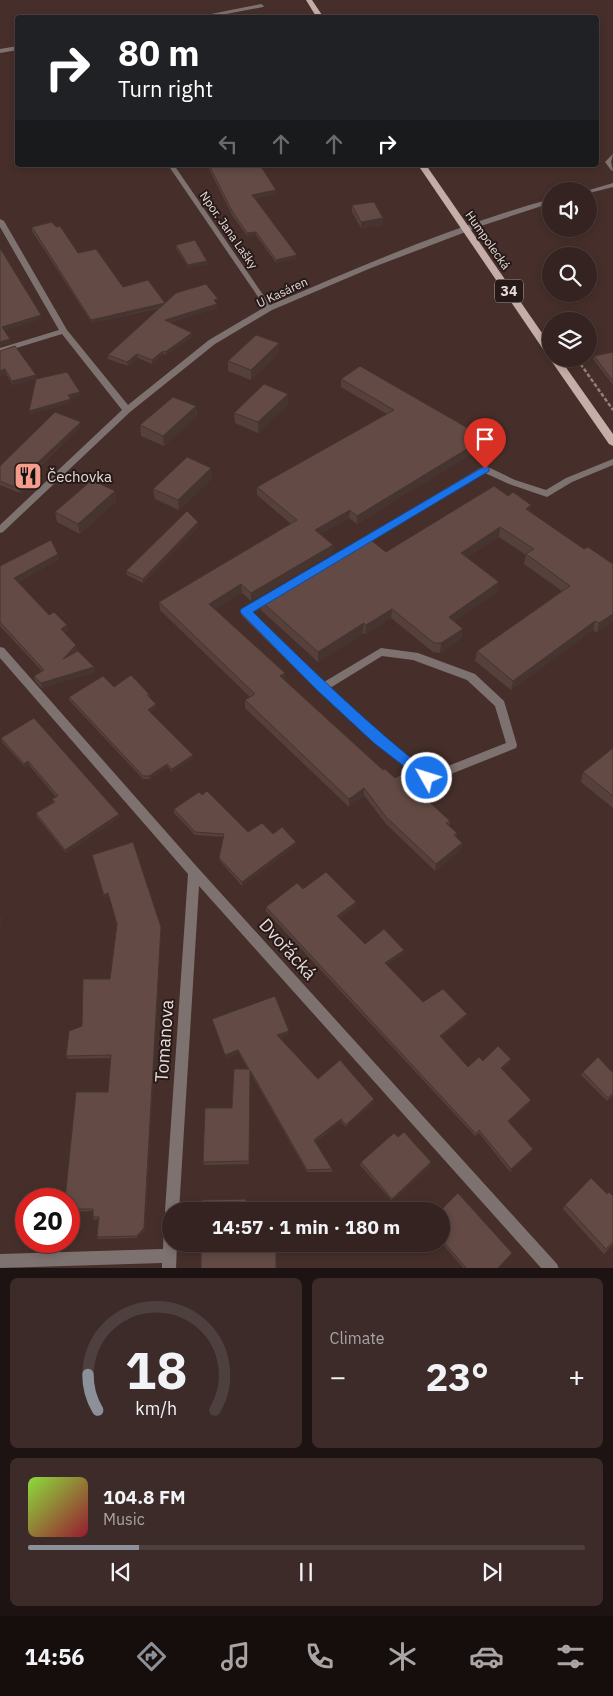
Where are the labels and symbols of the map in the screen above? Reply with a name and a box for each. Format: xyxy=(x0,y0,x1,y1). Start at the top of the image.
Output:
street label: Npor. Jana Lašky xyxy=(197,188,261,272)
street label: Humpolecká xyxy=(462,208,514,273)
street label: U Kasáren xyxy=(254,274,310,310)
road number: 34 xyxy=(495,280,523,302)
pin xyxy=(464,418,506,469)
restaurant icon: Čechovka xyxy=(13,461,43,491)
place label: Čechovka xyxy=(47,467,112,486)
position arrow xyxy=(400,751,452,803)
street label: Dvořácká xyxy=(254,913,322,985)
street label: Tomanova xyxy=(150,998,178,1083)
speed limit sign: 20 xyxy=(15,1188,80,1253)

